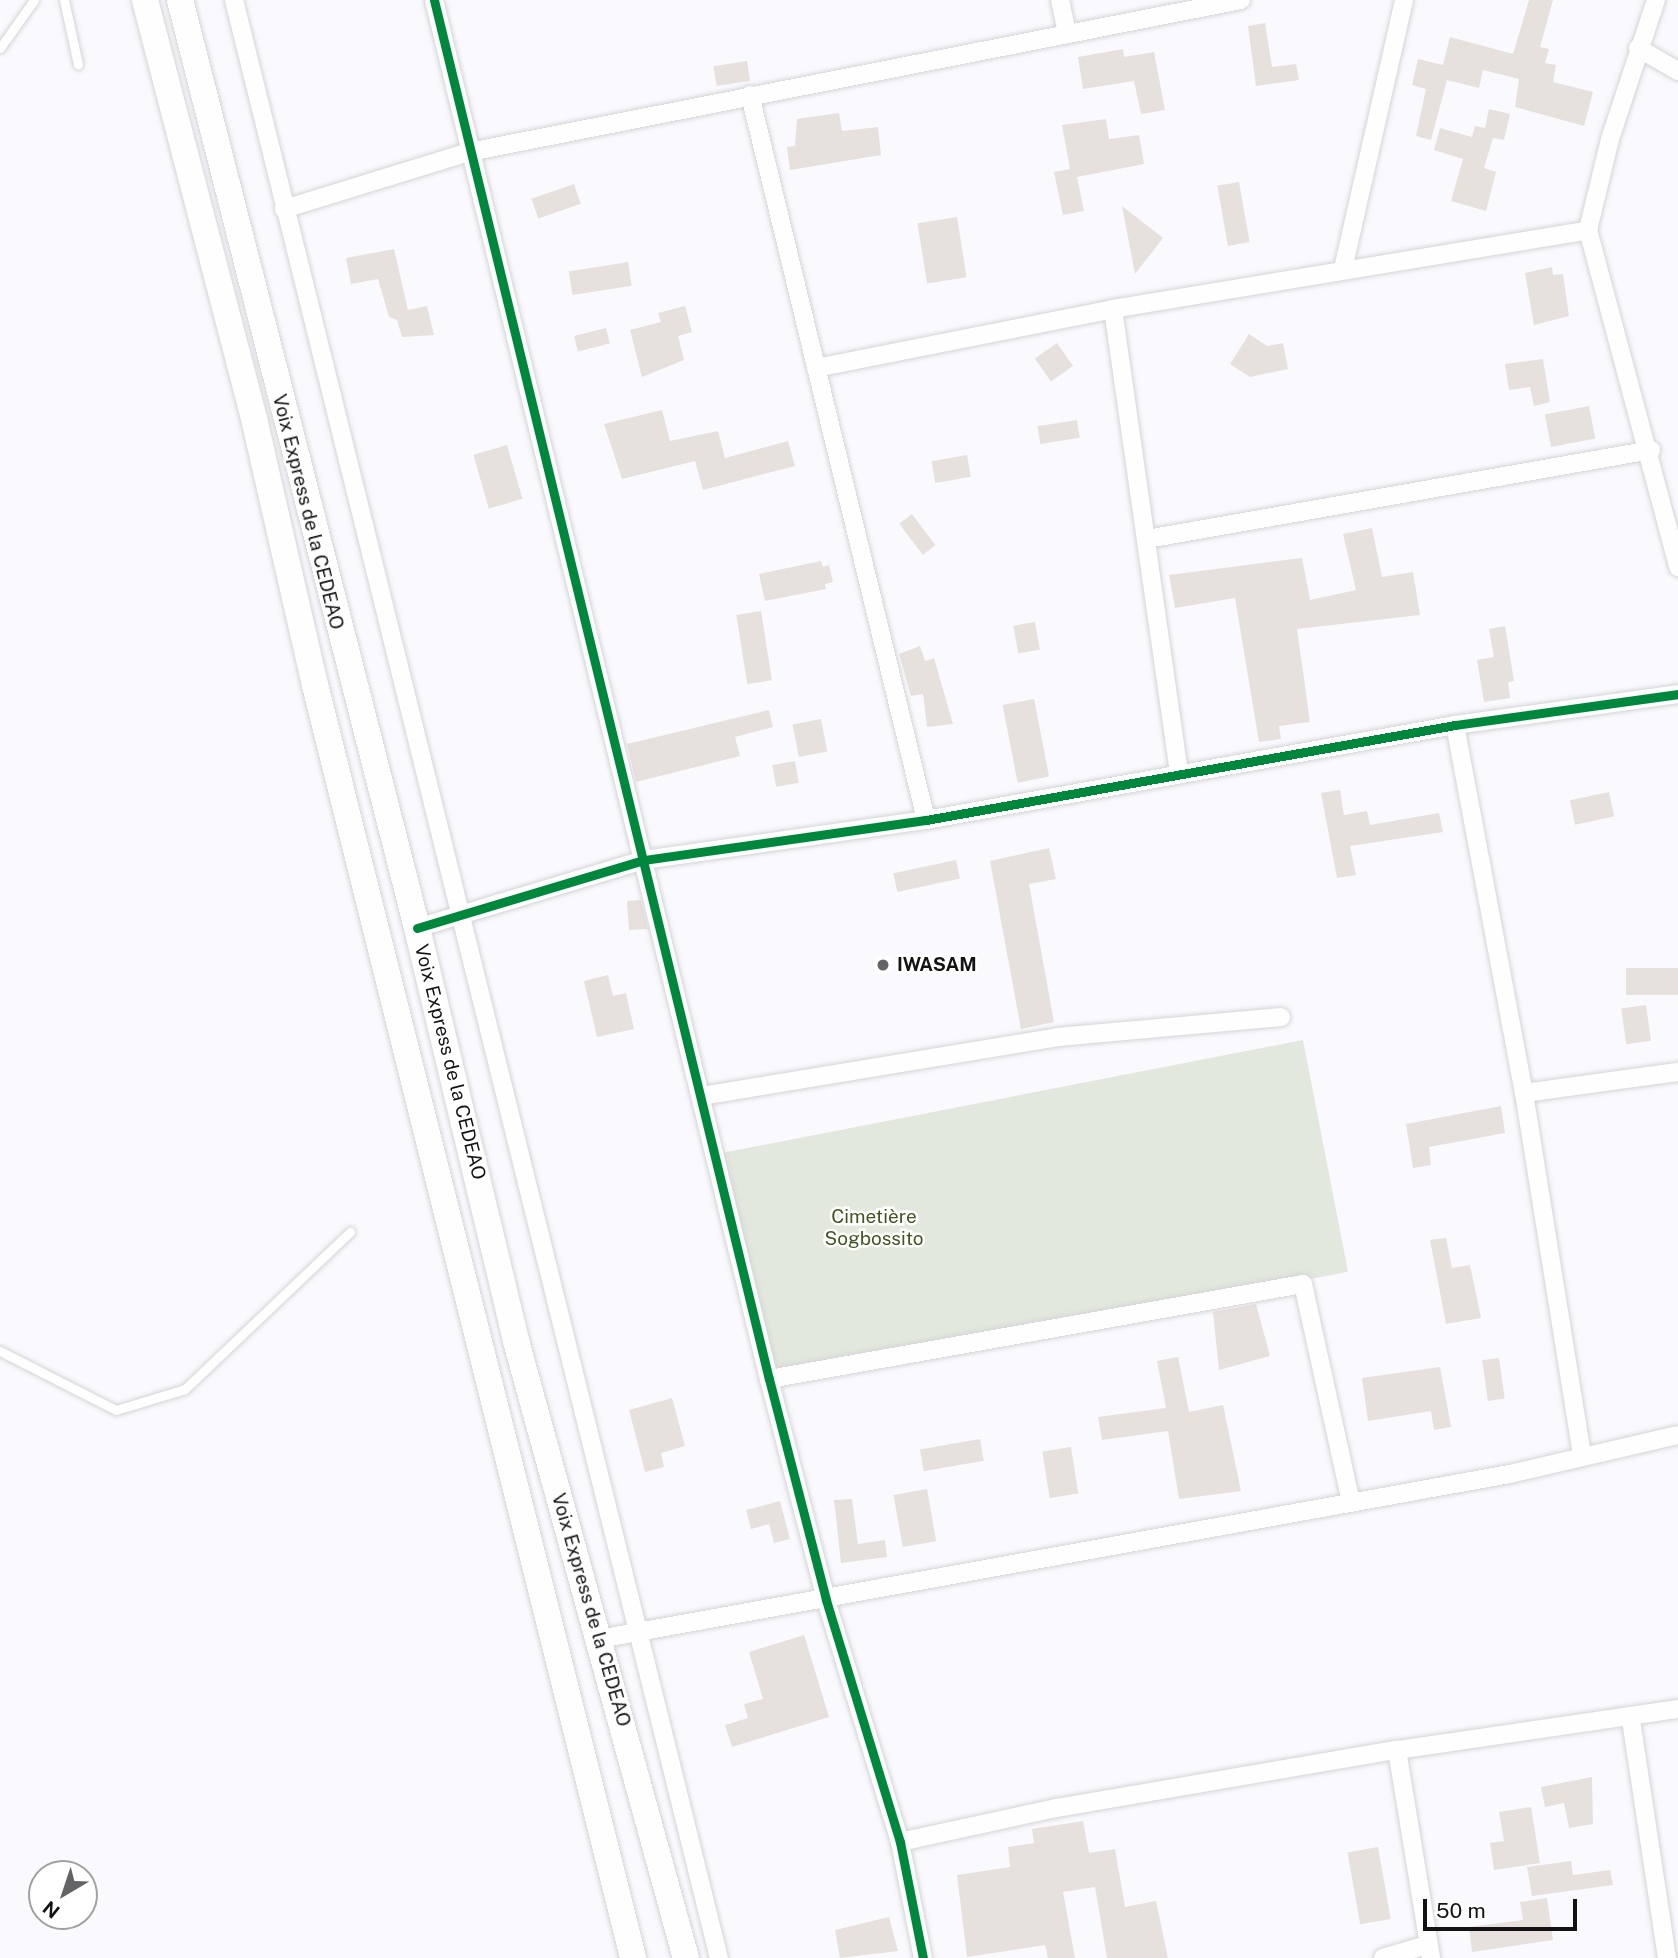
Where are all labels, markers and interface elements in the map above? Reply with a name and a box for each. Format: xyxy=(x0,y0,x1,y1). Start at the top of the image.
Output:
street label: Voix Express de la CEDEAO xyxy=(268,392,348,632)
street label: Voix Express de la CEDEAO xyxy=(410,942,490,1182)
place label: IWASAM xyxy=(897,954,977,976)
marker: IWASAM xyxy=(875,957,891,973)
park label: Cimetière Sogbossito xyxy=(824,1206,924,1250)
street label: Voix Express de la CEDEAO xyxy=(547,1490,635,1730)
north arrow xyxy=(28,1860,98,1930)
scale bar xyxy=(1426,1884,1580,1928)
text: N xyxy=(38,1897,64,1923)
text: 50 m xyxy=(1436,1898,1486,1923)

